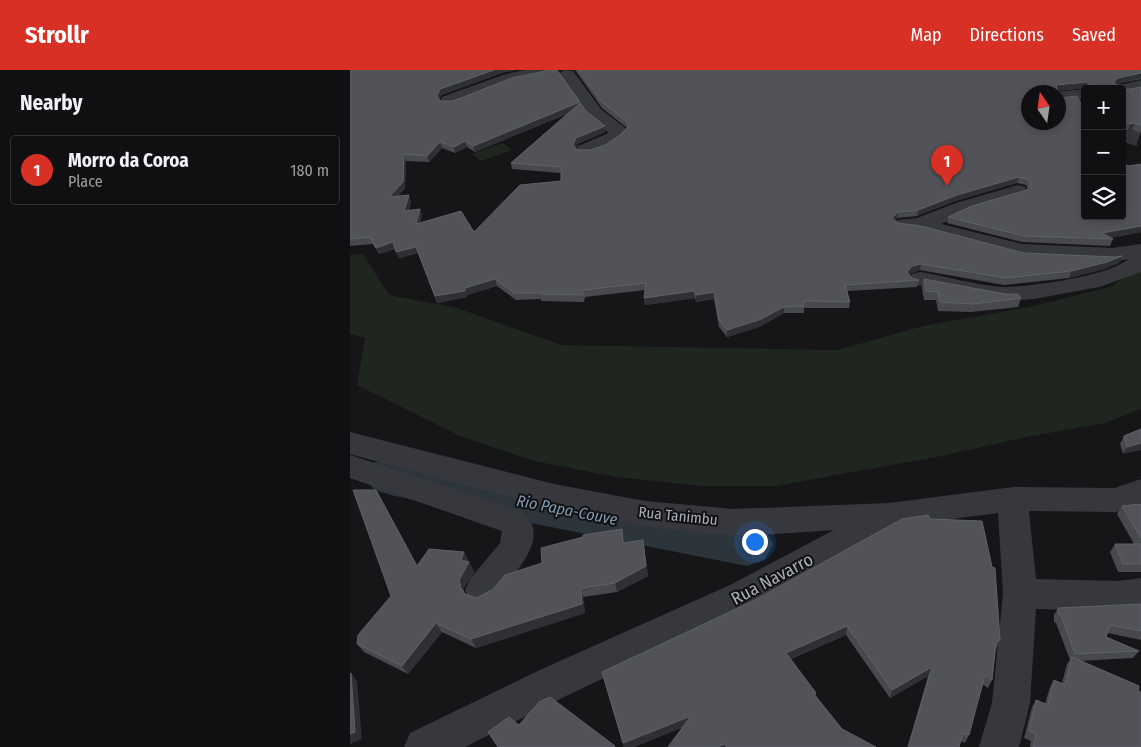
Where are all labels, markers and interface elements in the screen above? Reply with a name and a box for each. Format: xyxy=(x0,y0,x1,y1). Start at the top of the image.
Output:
text: Strollr xyxy=(25,21,89,49)
text: Map xyxy=(910,24,942,46)
text: Directions xyxy=(970,24,1044,46)
text: Saved xyxy=(1072,24,1116,46)
north arrow xyxy=(1021,85,1066,130)
map controls xyxy=(1081,85,1126,220)
button: + xyxy=(1081,85,1126,130)
text: Nearby xyxy=(20,90,82,116)
button: − xyxy=(1081,130,1126,175)
pin: 1 xyxy=(931,145,963,186)
text: Morro da Coroa xyxy=(68,149,189,172)
text: 1 xyxy=(34,161,40,180)
text: 180 m xyxy=(290,161,329,180)
text: Place xyxy=(68,172,103,191)
button: layers xyxy=(1081,175,1126,220)
water label: Rio Papa-Couve xyxy=(515,491,619,529)
street label: Rua Tanimbu xyxy=(638,503,718,529)
your location xyxy=(742,529,768,555)
street label: Rua Navarro xyxy=(727,548,817,610)

